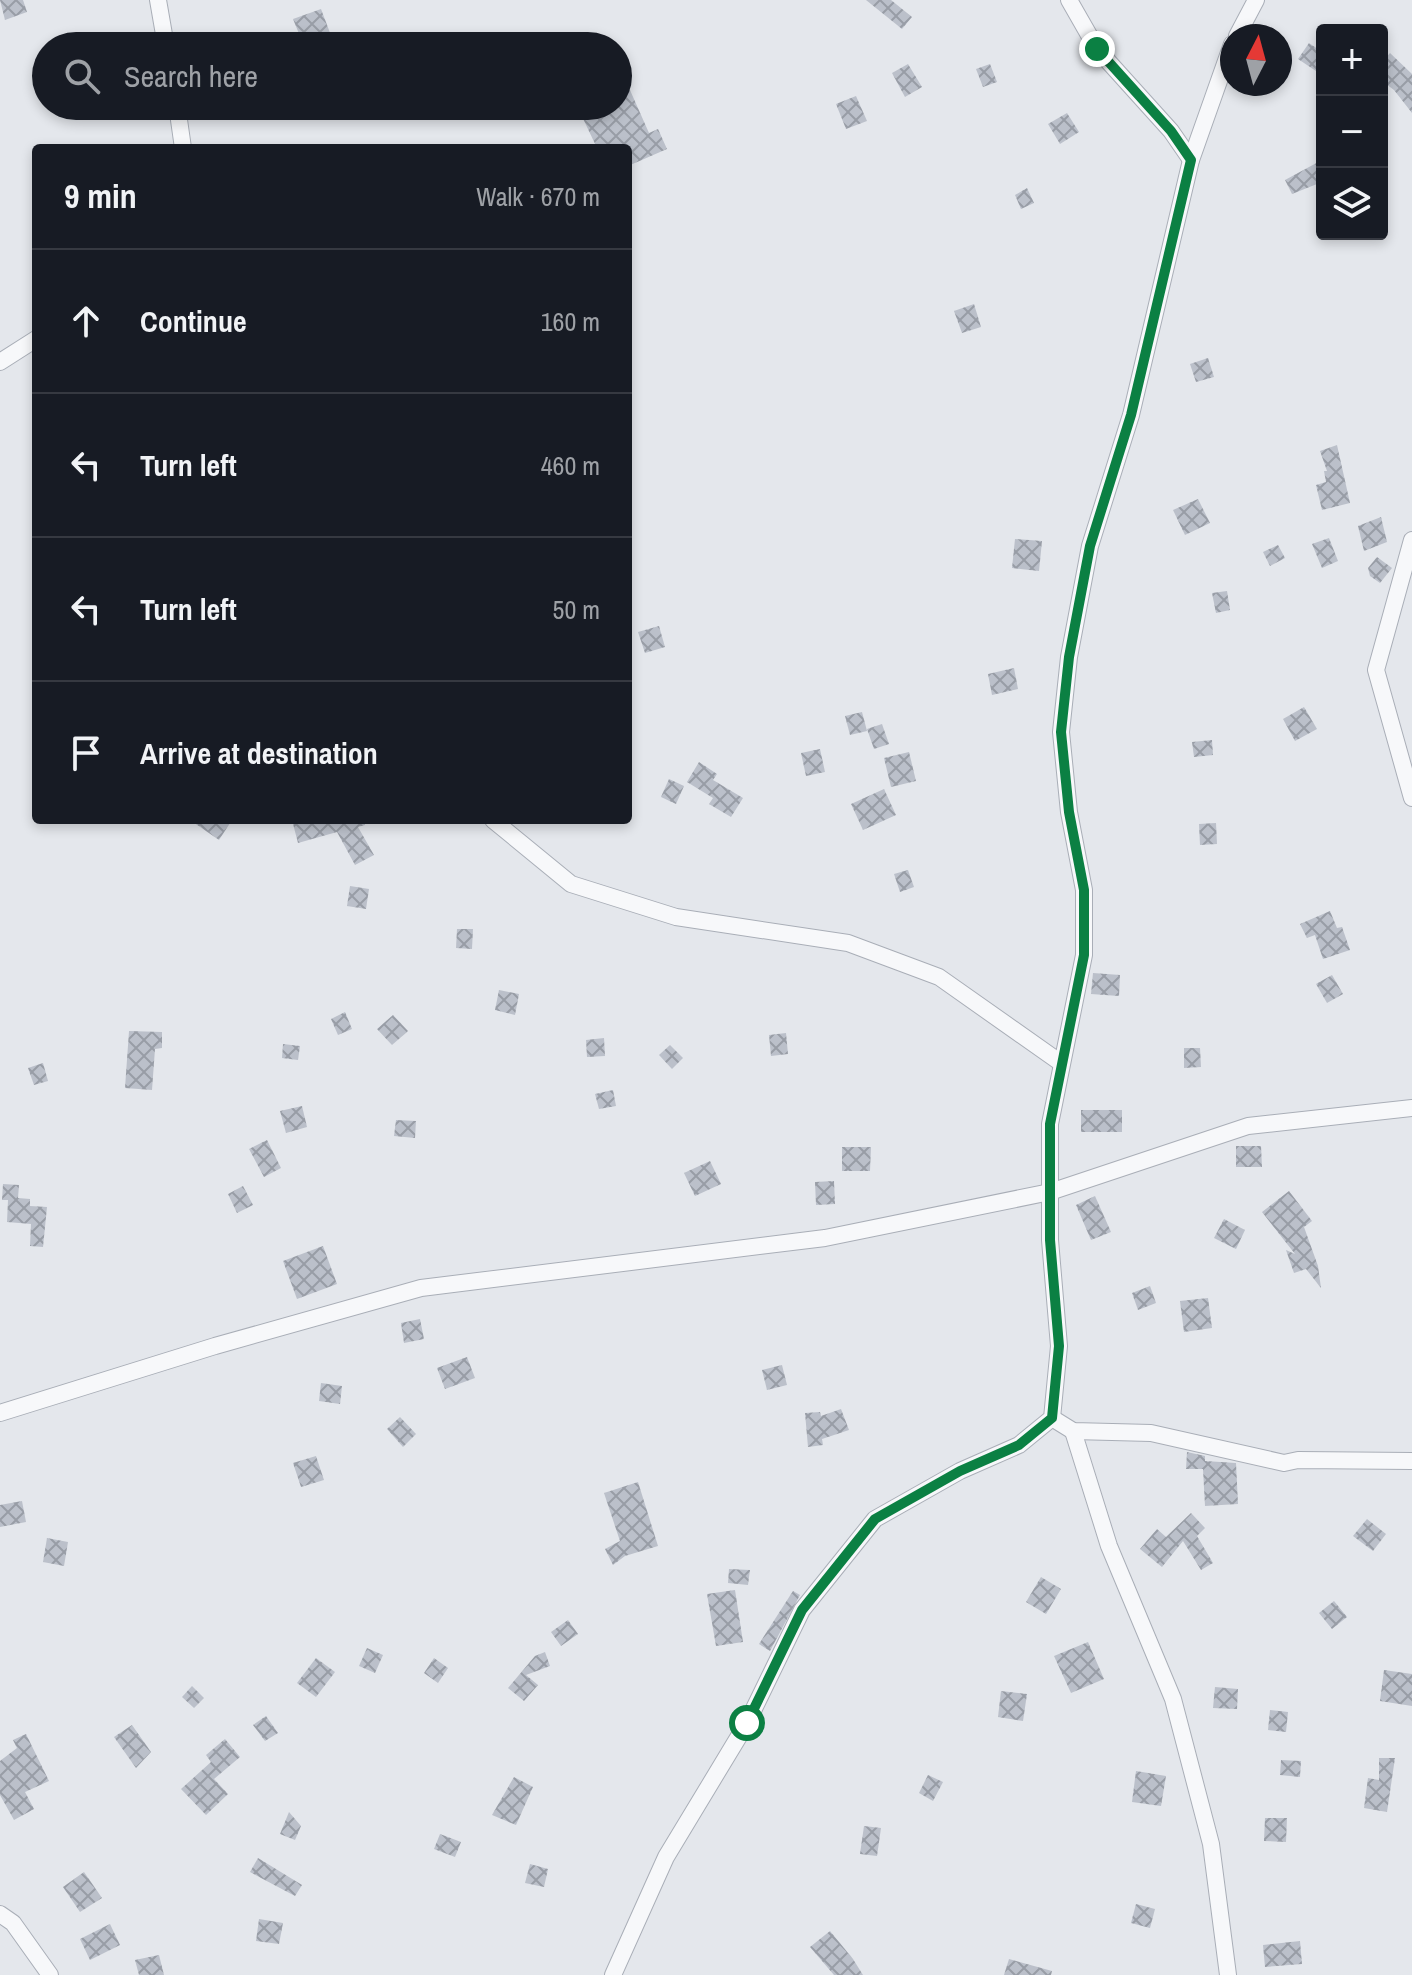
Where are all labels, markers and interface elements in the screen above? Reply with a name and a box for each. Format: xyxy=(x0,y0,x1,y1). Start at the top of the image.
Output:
north arrow xyxy=(1220,24,1292,96)
map controls xyxy=(1316,24,1388,240)
button: + xyxy=(1316,24,1388,96)
route end xyxy=(1079,31,1115,67)
search box xyxy=(32,32,632,120)
icon: search xyxy=(60,54,104,98)
text: Search here xyxy=(124,56,258,96)
button: − xyxy=(1316,96,1388,168)
button: layers xyxy=(1316,168,1388,240)
text: 9 min xyxy=(64,173,137,219)
text: Walk · 670 m xyxy=(476,179,600,214)
icon: ahead xyxy=(64,299,108,343)
text: Continue xyxy=(140,301,247,341)
text: 160 m xyxy=(541,304,600,339)
icon: left xyxy=(64,443,108,487)
text: Turn left xyxy=(140,445,237,485)
text: 460 m xyxy=(541,448,600,483)
icon: left xyxy=(64,587,108,631)
text: Turn left xyxy=(140,589,237,629)
text: 50 m xyxy=(553,592,600,627)
icon: arrive xyxy=(64,731,108,775)
text: Arrive at destination xyxy=(140,733,378,773)
route start xyxy=(729,1705,765,1741)

